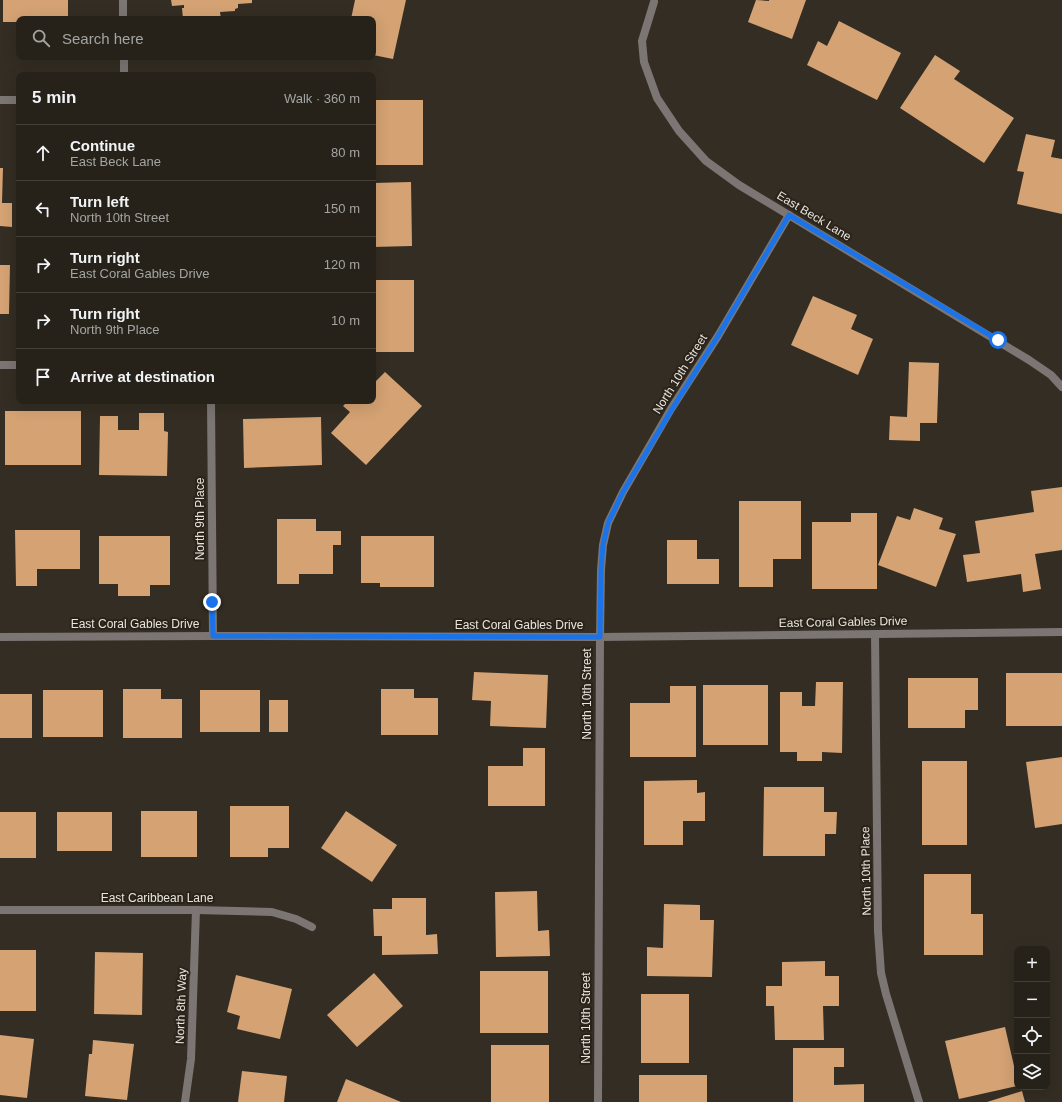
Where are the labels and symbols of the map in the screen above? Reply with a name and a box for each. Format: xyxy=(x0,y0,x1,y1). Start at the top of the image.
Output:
street label: East Beck Lane xyxy=(774,188,854,244)
street label: North 10th Street xyxy=(650,331,710,416)
route start xyxy=(989,331,1007,349)
street label: North 9th Place xyxy=(193,477,207,560)
route end xyxy=(203,593,221,611)
street label: East Coral Gables Drive xyxy=(779,614,908,630)
street label: East Coral Gables Drive xyxy=(71,617,200,631)
street label: East Coral Gables Drive xyxy=(455,618,584,632)
street label: North 10th Street xyxy=(580,648,594,740)
street label: North 10th Place xyxy=(858,826,874,916)
street label: East Caribbean Lane xyxy=(101,891,214,905)
street label: North 8th Way xyxy=(173,968,189,1044)
street label: North 10th Street xyxy=(579,972,593,1064)

